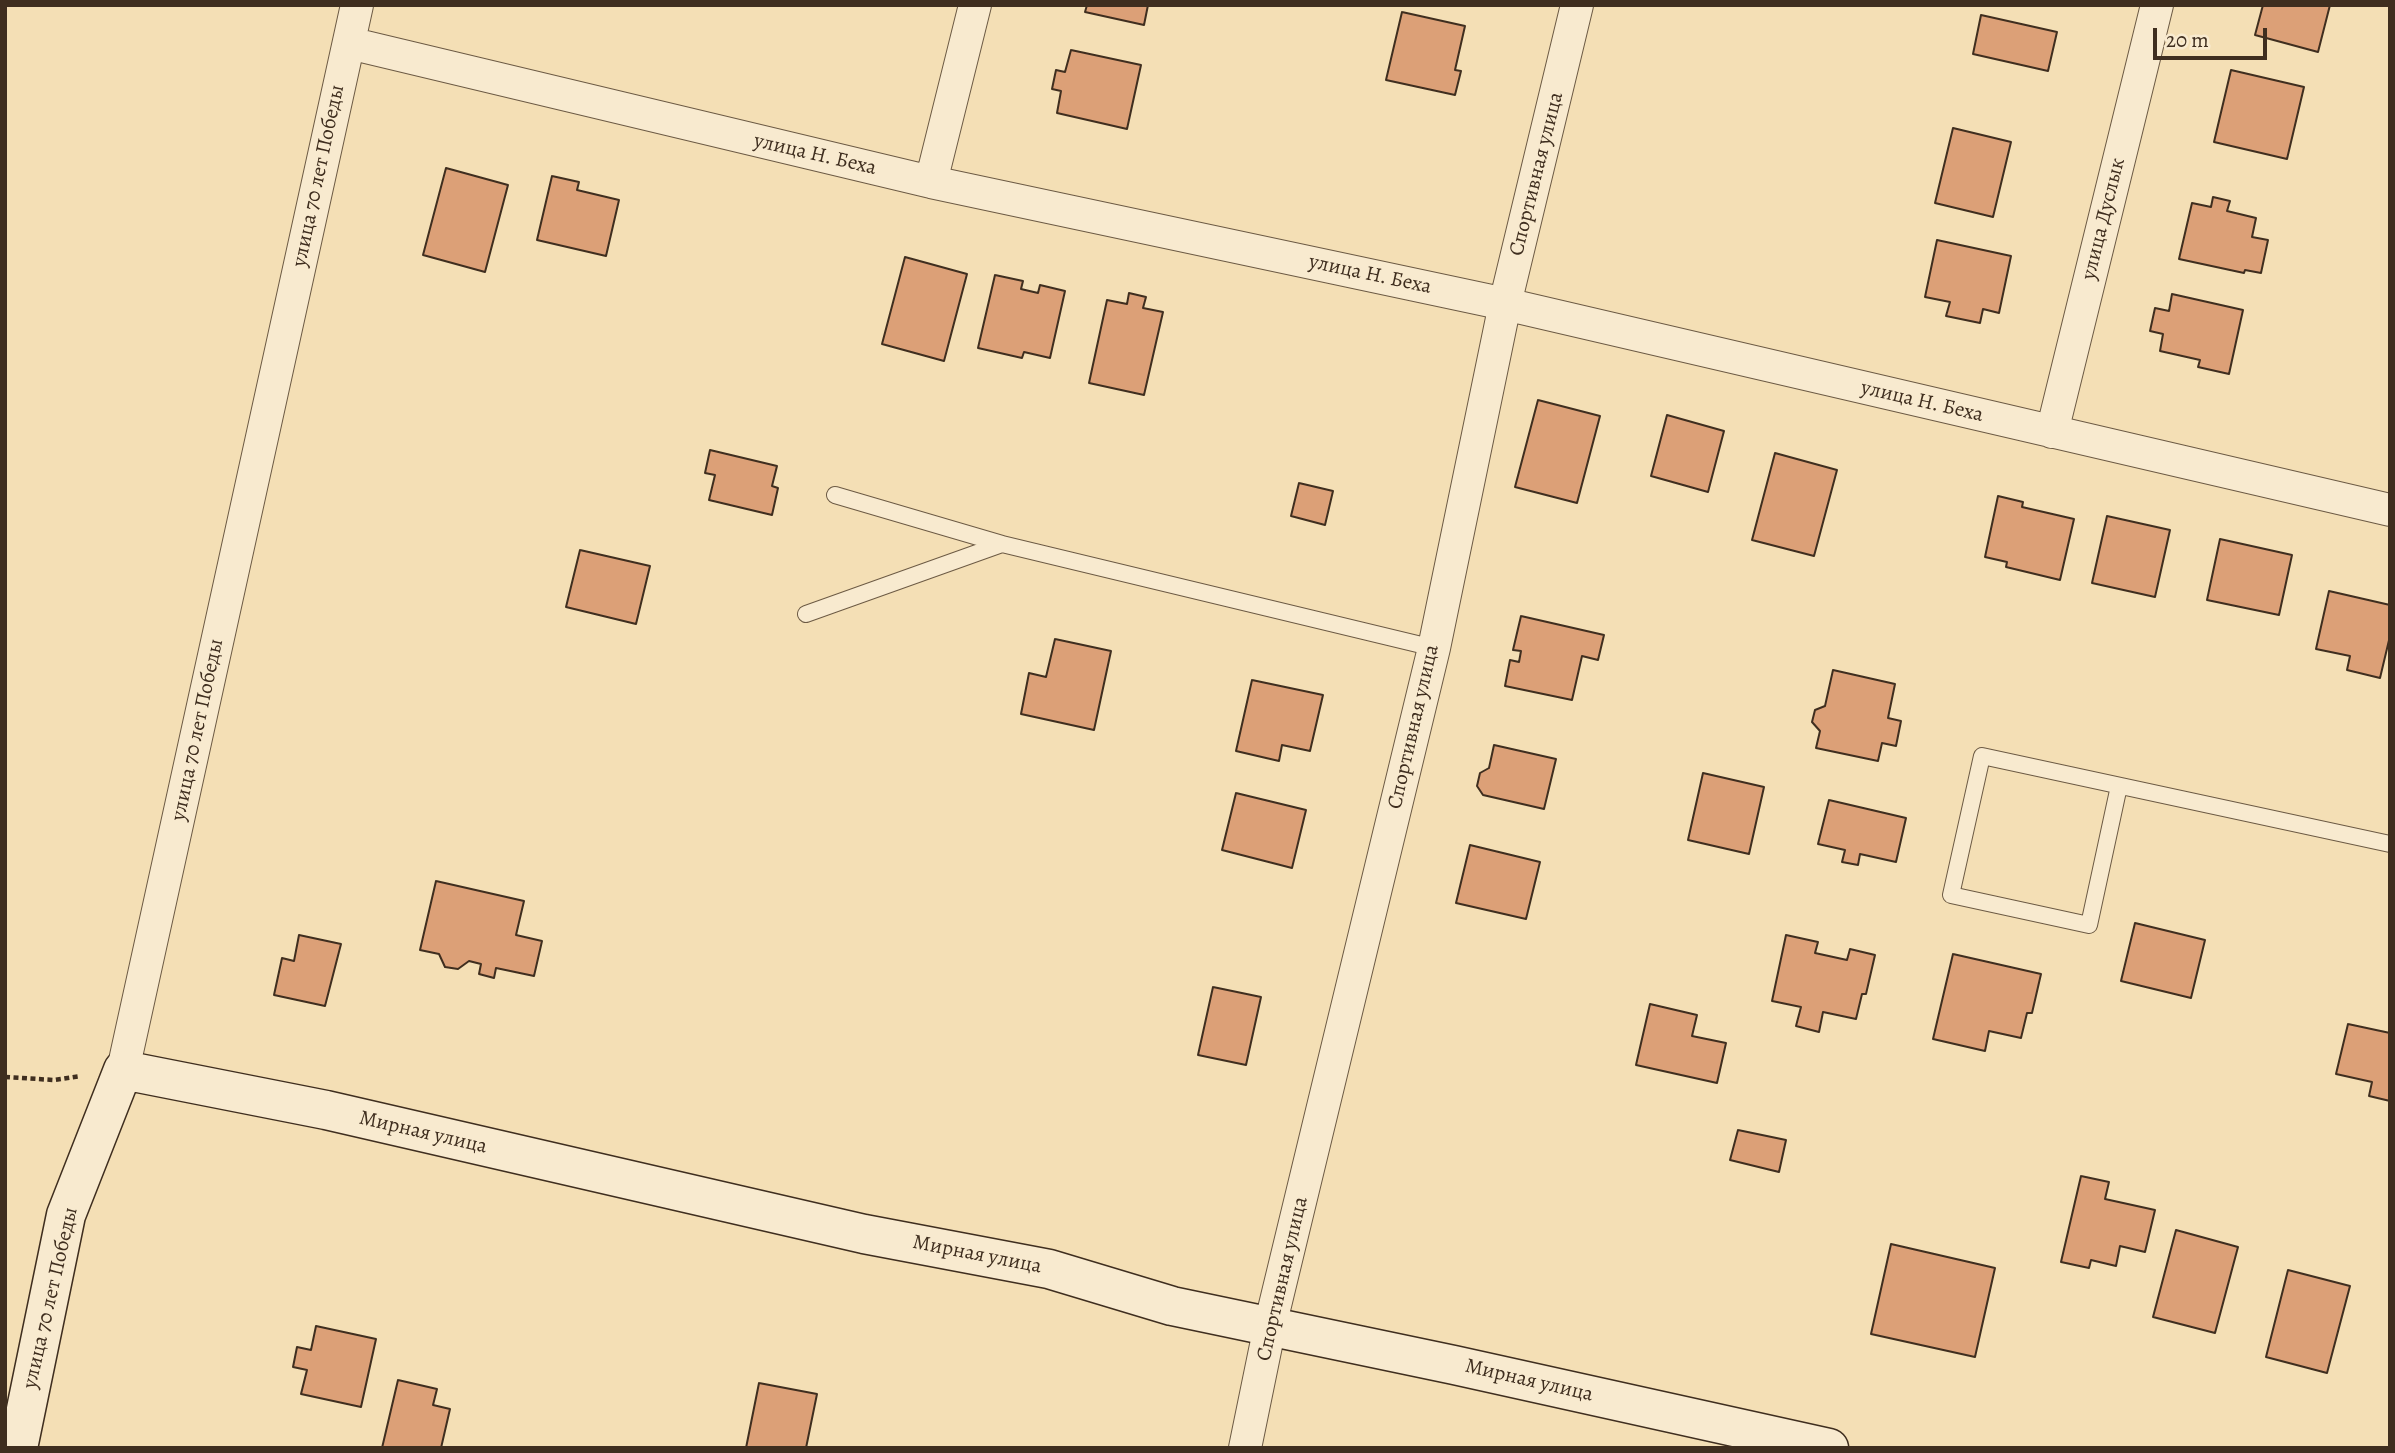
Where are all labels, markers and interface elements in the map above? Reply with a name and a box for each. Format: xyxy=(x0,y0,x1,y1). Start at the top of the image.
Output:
scale bar xyxy=(2157,14,2271,58)
text: 20 m xyxy=(2166,26,2209,54)
street label: улица 70 лет Победы xyxy=(287,83,351,269)
street label: Спортивная улица xyxy=(1504,90,1570,258)
street label: улица Н. Беха xyxy=(751,129,879,181)
street label: улица Дуслык xyxy=(2077,155,2131,283)
street label: улица Н. Беха xyxy=(1306,250,1434,300)
street label: улица Н. Беха xyxy=(1858,376,1986,428)
street label: улица 70 лет Победы xyxy=(166,637,230,823)
street label: Спортивная улица xyxy=(1383,642,1445,812)
street label: Мирная улица xyxy=(356,1106,490,1160)
street label: Спортивная улица xyxy=(1252,1194,1314,1364)
street label: улица 70 лет Победы xyxy=(18,1205,84,1391)
street label: Мирная улица xyxy=(910,1230,1044,1280)
street label: Мирная улица xyxy=(1462,1354,1596,1408)

